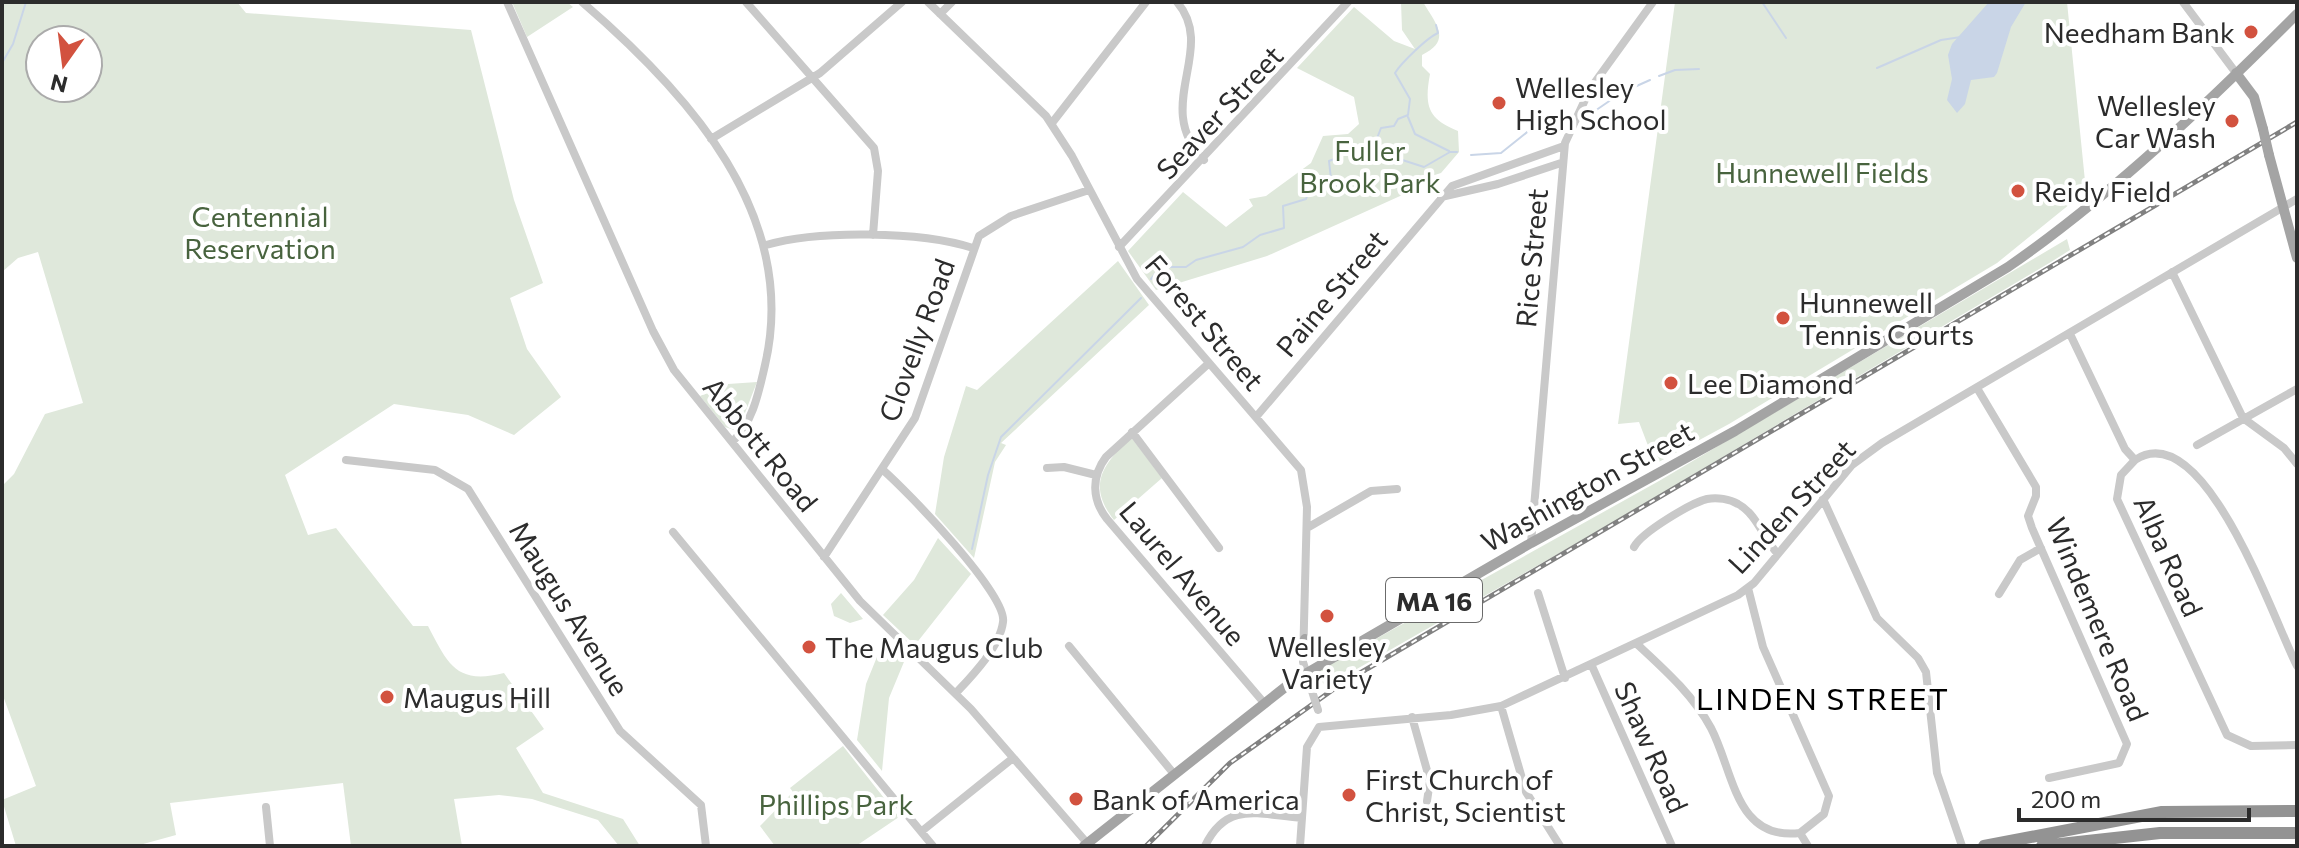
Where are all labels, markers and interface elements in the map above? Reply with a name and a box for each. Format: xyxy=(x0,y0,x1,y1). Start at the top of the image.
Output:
place label: Needham Bank xyxy=(2044,15,2235,49)
marker: Needham Bank xyxy=(2242,23,2260,41)
north arrow xyxy=(24,24,104,104)
street label: Seaver Street xyxy=(1149,38,1289,186)
text: N xyxy=(48,69,70,99)
place label: Wellesley High School xyxy=(1515,70,1667,136)
place label: Wellesley Car Wash xyxy=(2095,88,2216,154)
marker: Wellesley High School xyxy=(1490,94,1508,112)
marker: Wellesley Car Wash xyxy=(2223,112,2241,130)
park label: Fuller Brook Park xyxy=(1299,133,1441,199)
park label: Hunnewell Fields xyxy=(1715,155,1929,189)
place label: Reidy Field xyxy=(2034,174,2171,208)
marker: Reidy Field xyxy=(2009,182,2027,200)
street label: Rice Street xyxy=(1508,187,1554,329)
park label: Centennial Reservation xyxy=(184,199,336,265)
street label: Paine Street xyxy=(1268,223,1394,363)
street label: Forest Street xyxy=(1139,247,1271,397)
street label: Clovelly Road xyxy=(871,254,961,426)
place label: Hunnewell Tennis Courts xyxy=(1799,285,1974,351)
marker: Hunnewell Tennis Courts xyxy=(1774,309,1792,327)
place label: Lee Diamond xyxy=(1687,366,1854,400)
street label: Abbott Road xyxy=(697,370,825,518)
marker: Lee Diamond xyxy=(1662,374,1680,392)
street label: Washington Street xyxy=(1475,414,1699,558)
street label: Linden Street xyxy=(1720,432,1862,580)
street label: Alba Road xyxy=(2127,490,2211,622)
street label: Laurel Avenue xyxy=(1113,494,1253,652)
street label: Windemere Road xyxy=(2040,512,2156,726)
street label: Maugus Avenue xyxy=(503,515,637,701)
road number: MA 16 xyxy=(1386,578,1482,622)
marker: Wellesley Variety xyxy=(1318,607,1336,625)
place label: Wellesley Variety xyxy=(1267,629,1387,695)
place label: The Maugus Club xyxy=(825,630,1043,664)
marker: The Maugus Club xyxy=(800,638,818,656)
street label: Shaw Road xyxy=(1608,676,1696,818)
district label: LINDEN STREET xyxy=(1696,679,1950,716)
place label: Maugus Hill xyxy=(403,680,551,714)
marker: Maugus Hill xyxy=(378,688,396,706)
place label: First Church of Christ, Scientist xyxy=(1365,762,1566,828)
scale bar xyxy=(2019,772,2249,822)
place label: Bank of America xyxy=(1092,782,1300,816)
text: 200 m xyxy=(2031,784,2101,813)
marker: First Church of Christ, Scientist xyxy=(1340,786,1358,804)
park label: Phillips Park xyxy=(758,787,914,821)
marker: Bank of America xyxy=(1067,790,1085,808)

